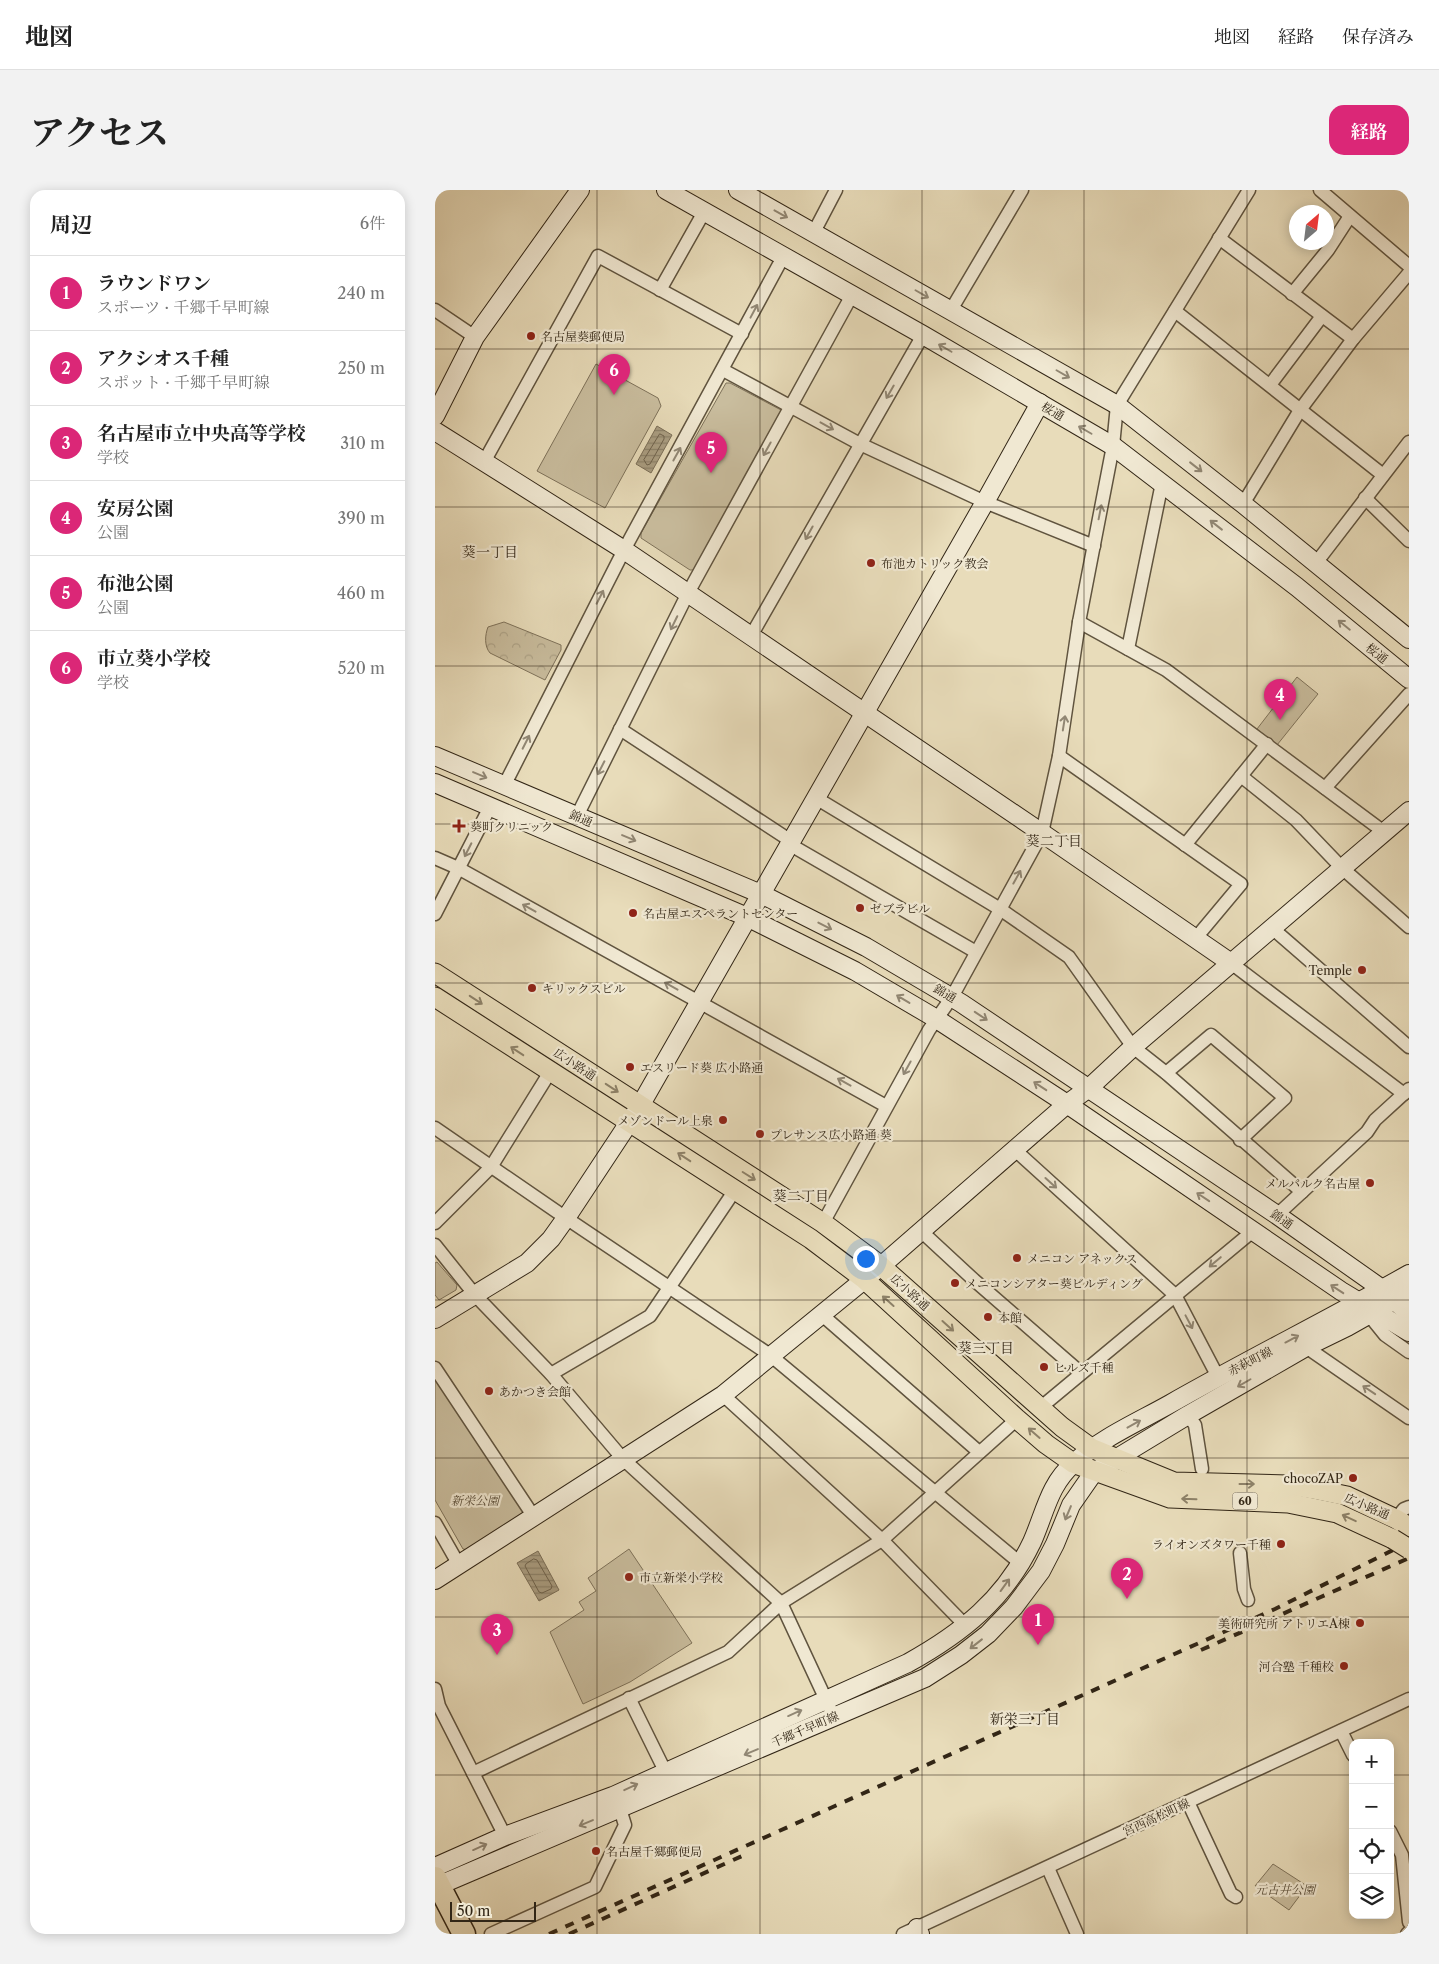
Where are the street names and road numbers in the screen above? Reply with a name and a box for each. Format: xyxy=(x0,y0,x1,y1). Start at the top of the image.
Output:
street label: 桜通 xyxy=(1039,399,1067,423)
street label: 桜通 xyxy=(1363,640,1391,666)
street label: 錦通 xyxy=(566,806,595,830)
street label: 錦通 xyxy=(930,980,959,1006)
street label: 広小路通 xyxy=(551,1045,599,1083)
street label: 錦通 xyxy=(1267,1205,1296,1232)
street label: 広小路通 xyxy=(887,1270,933,1314)
street label: 赤萩町線 xyxy=(1225,1343,1275,1379)
street label: 広小路通 xyxy=(1342,1490,1392,1522)
road number: 60 xyxy=(1233,1492,1257,1510)
street label: 千郷千早町線 xyxy=(769,1708,841,1750)
street label: 宮西高松町線 xyxy=(1120,1795,1192,1839)

